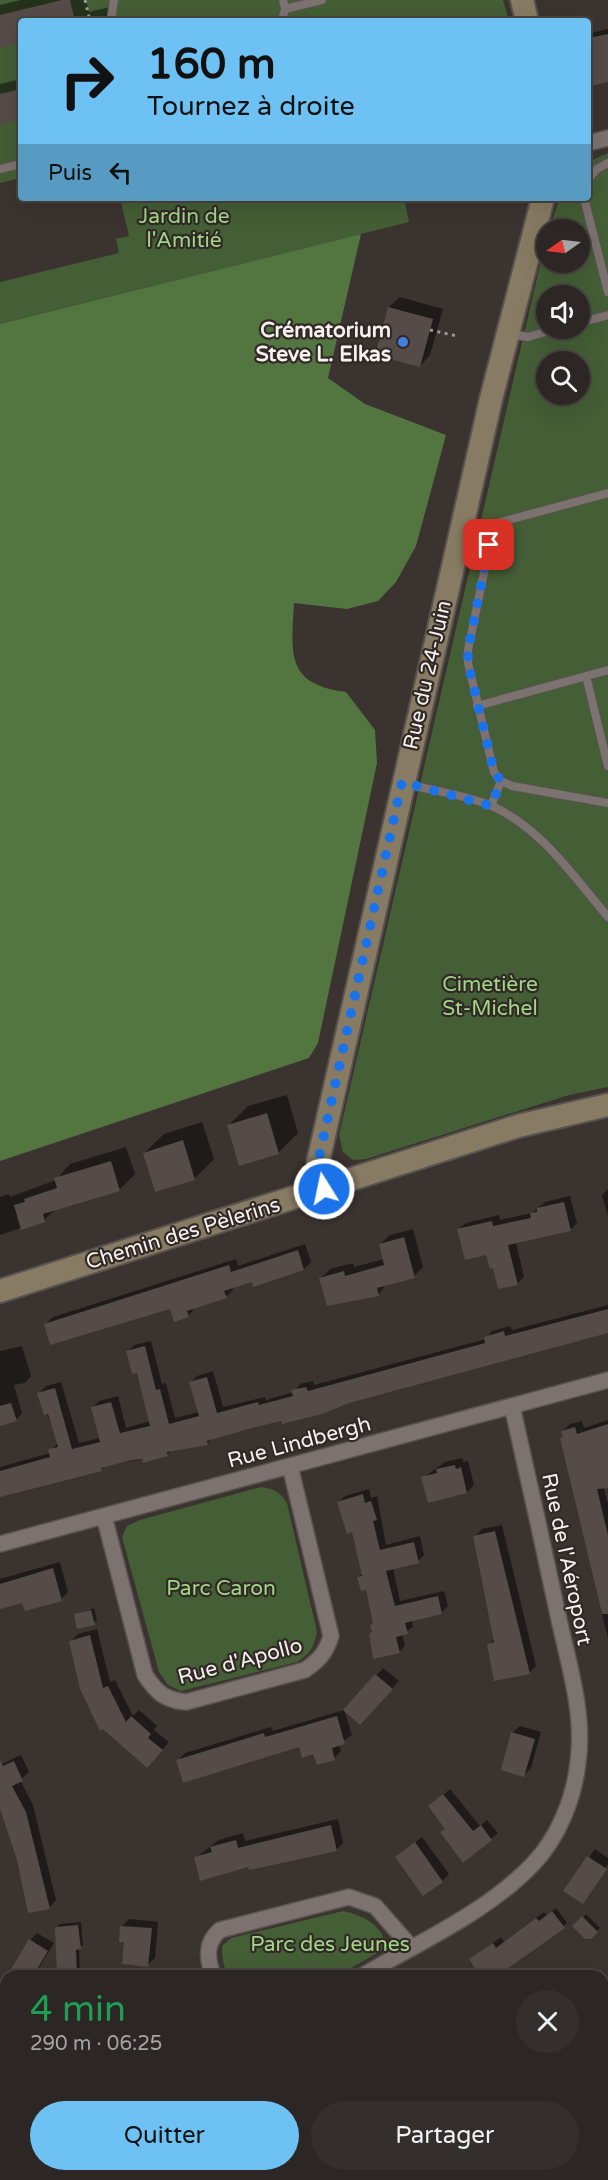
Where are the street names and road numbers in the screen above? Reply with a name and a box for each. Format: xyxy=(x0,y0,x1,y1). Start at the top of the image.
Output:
street label: Rue du 24-Juin xyxy=(398,598,457,752)
street label: Chemin des Pèlerins xyxy=(83,1192,283,1275)
street label: Rue Lindbergh xyxy=(225,1411,374,1474)
street label: Rue de l'Aéroport xyxy=(536,1471,597,1648)
street label: Rue d'Apollo xyxy=(175,1633,305,1690)

